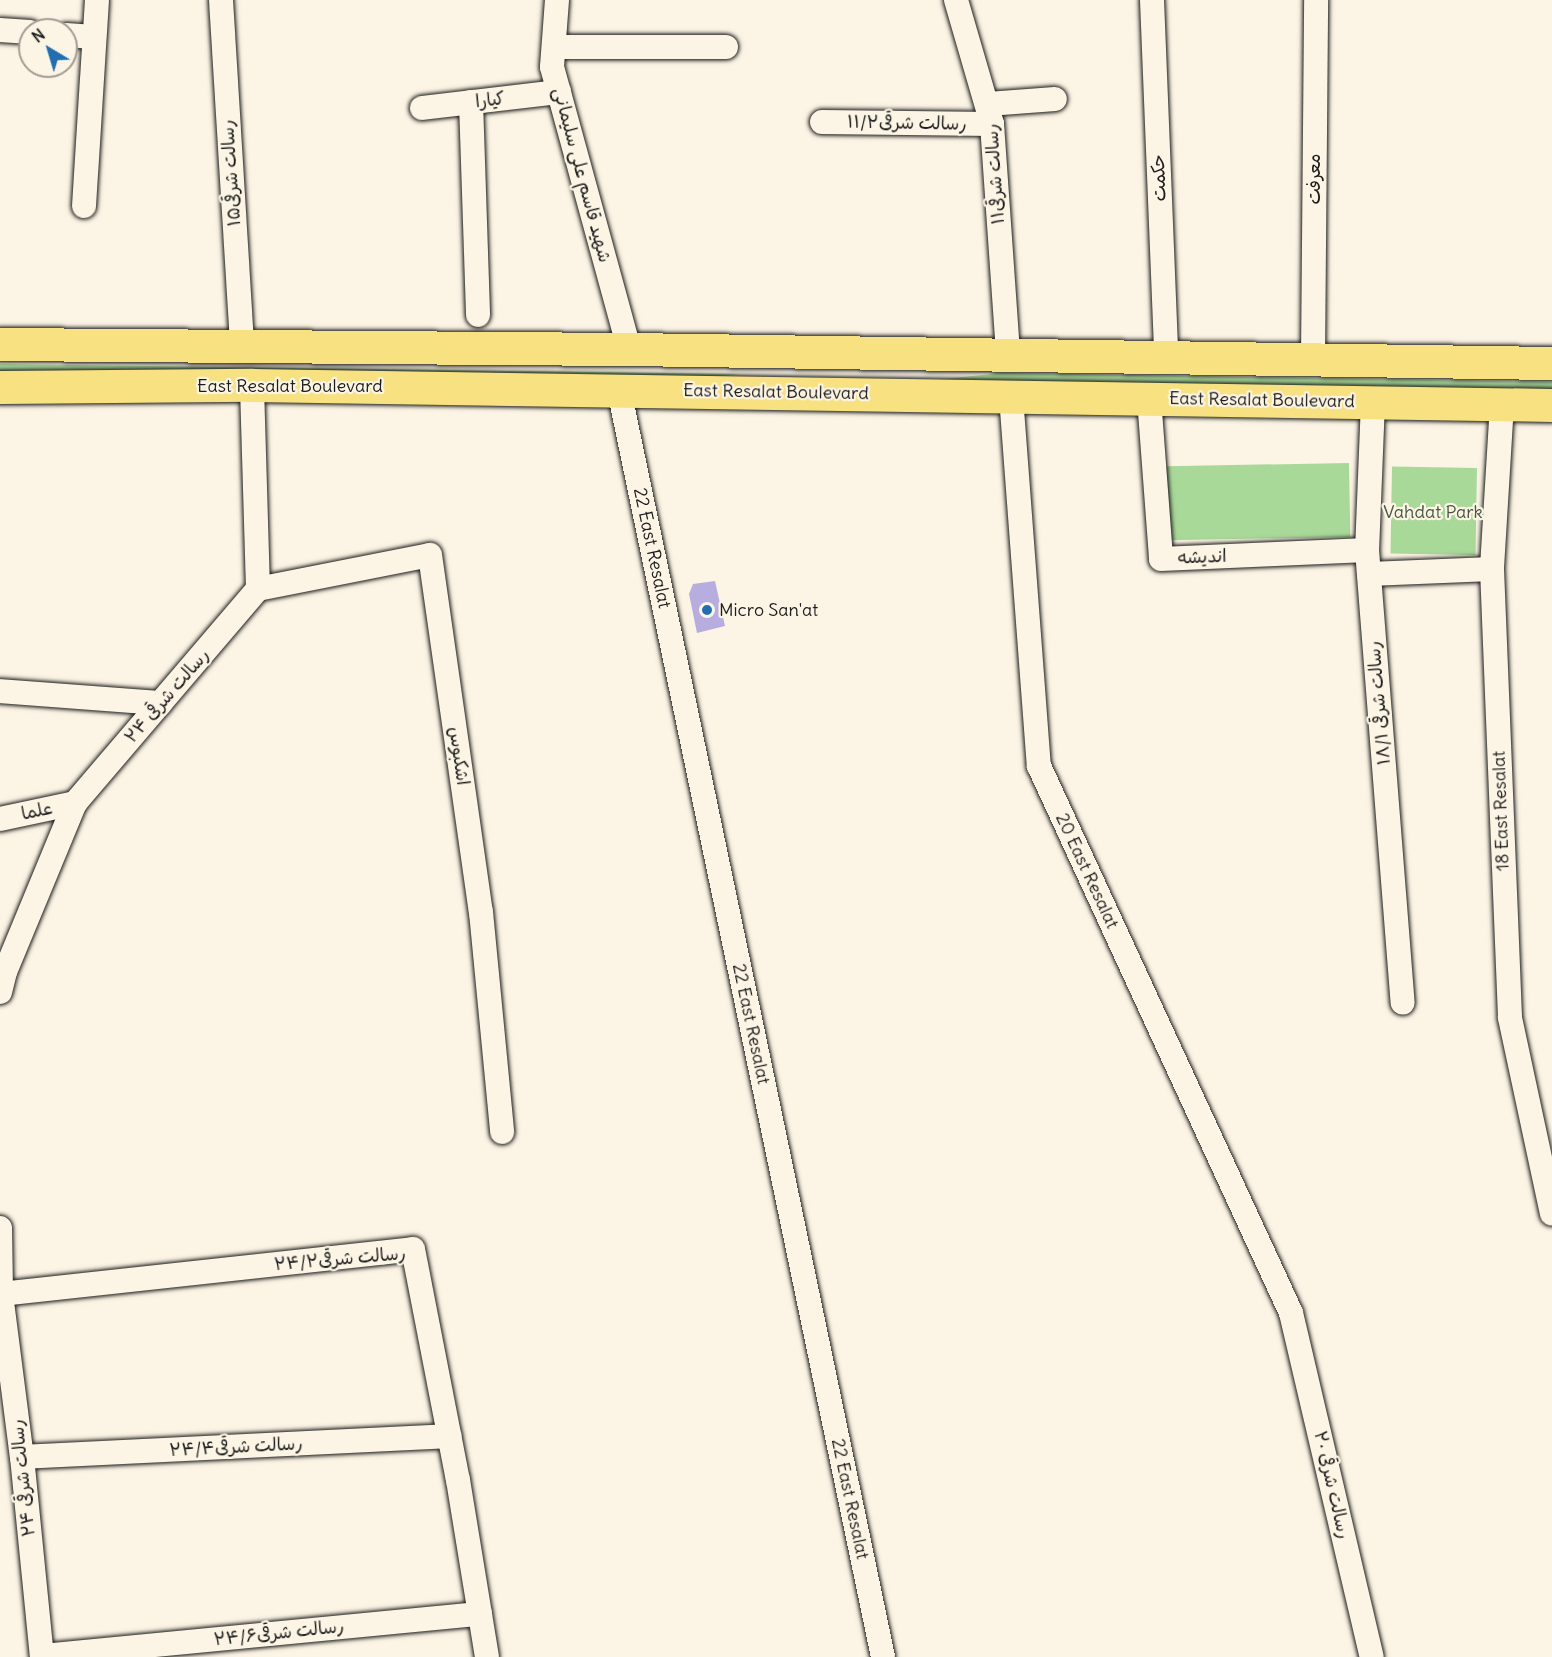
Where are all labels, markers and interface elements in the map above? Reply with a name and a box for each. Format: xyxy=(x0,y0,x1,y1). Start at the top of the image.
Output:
north arrow xyxy=(18,18,78,78)
text: N xyxy=(28,24,49,47)
street label: شهید قاسم علی سلیمانی xyxy=(548,85,616,265)
street label: کیارا xyxy=(474,87,506,113)
street label: رسالت شرقی۱۱/۲ xyxy=(847,111,967,135)
street label: رسالت شرقی۱۵ xyxy=(216,119,246,227)
street label: رسالت شرقی۱۱ xyxy=(981,123,1009,225)
street label: معرفت xyxy=(1303,153,1325,205)
street label: حکمت xyxy=(1147,154,1171,202)
street label: East Resalat Boulevard xyxy=(197,375,383,397)
street label: East Resalat Boulevard xyxy=(683,380,869,404)
street label: East Resalat Boulevard xyxy=(1169,388,1355,412)
street label: 22 East Resalat xyxy=(629,486,675,610)
park label: Vahdat Park xyxy=(1383,501,1483,523)
street label: اندیشه xyxy=(1177,545,1227,569)
place label: Micro San'at xyxy=(719,599,818,621)
marker: Micro San'at xyxy=(700,603,714,617)
street label: رسالت شرقی ۱۸/۱ xyxy=(1363,640,1395,766)
street label: رسالت شرقی ۲۴ xyxy=(120,644,214,748)
street label: اشکبوس xyxy=(444,725,474,787)
street label: 18 East Resalat xyxy=(1488,750,1514,872)
street label: علما xyxy=(19,797,55,825)
street label: 20 East Resalat xyxy=(1051,810,1123,932)
street label: 22 East Resalat xyxy=(728,962,774,1086)
street label: رسالت شرقی۲۴/۲ xyxy=(273,1242,407,1276)
street label: رسالت شرقی ۲۴ xyxy=(6,1418,40,1538)
street label: رسالت شرقی ۲۰ xyxy=(1309,1429,1355,1541)
street label: رسالت شرقی۲۴/۴ xyxy=(169,1433,303,1461)
street label: 22 East Resalat xyxy=(827,1437,873,1561)
street label: رسالت شرقی۲۴/۶ xyxy=(213,1615,345,1651)

